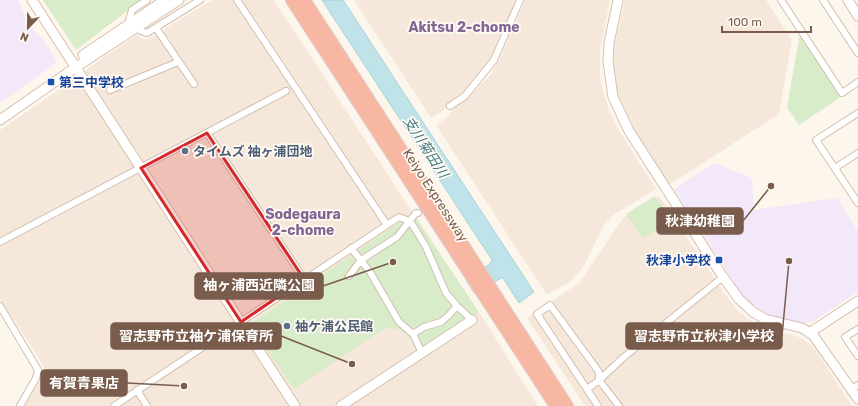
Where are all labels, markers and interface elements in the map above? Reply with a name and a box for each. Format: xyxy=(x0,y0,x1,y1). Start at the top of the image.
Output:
north arrow xyxy=(8,8,48,48)
scale bar xyxy=(722,8,811,34)
text: 100 m xyxy=(728,15,762,29)
district label: Akitsu 2-chome xyxy=(408,19,520,36)
text: N xyxy=(18,29,31,44)
place label: 第三中学校 xyxy=(59,75,124,90)
marker: 第三中学校 xyxy=(46,77,56,87)
water label: 支川菊田川 xyxy=(399,113,453,183)
place label: タイムズ 袖ヶ浦団地 xyxy=(193,144,313,159)
marker: タイムズ 袖ヶ浦団地 xyxy=(180,146,190,156)
street label: Keiyo Expressway xyxy=(400,146,471,245)
district label: Sodegaura 2-chome xyxy=(265,206,341,239)
callout: 秋津幼稚園 xyxy=(657,208,743,234)
text: 秋津幼稚園 xyxy=(665,213,735,230)
place label: 秋津小学校 xyxy=(646,253,711,268)
marker: 秋津小学校 xyxy=(714,255,724,265)
callout: 袖ヶ浦西近隣公園 xyxy=(195,273,323,299)
text: 袖ヶ浦西近隣公園 xyxy=(203,277,315,294)
place label: 袖ケ浦公民館 xyxy=(295,319,373,334)
marker: 袖ケ浦公民館 xyxy=(282,321,292,331)
callout: 習志野市立袖ケ浦保育所 xyxy=(111,323,281,349)
callout: 習志野市立秋津小学校 xyxy=(626,323,782,349)
text: 習志野市立袖ケ浦保育所 xyxy=(119,328,273,345)
text: 習志野市立秋津小学校 xyxy=(634,328,774,345)
callout: 有賀青果店 xyxy=(41,370,127,396)
text: 有賀青果店 xyxy=(49,375,119,392)

